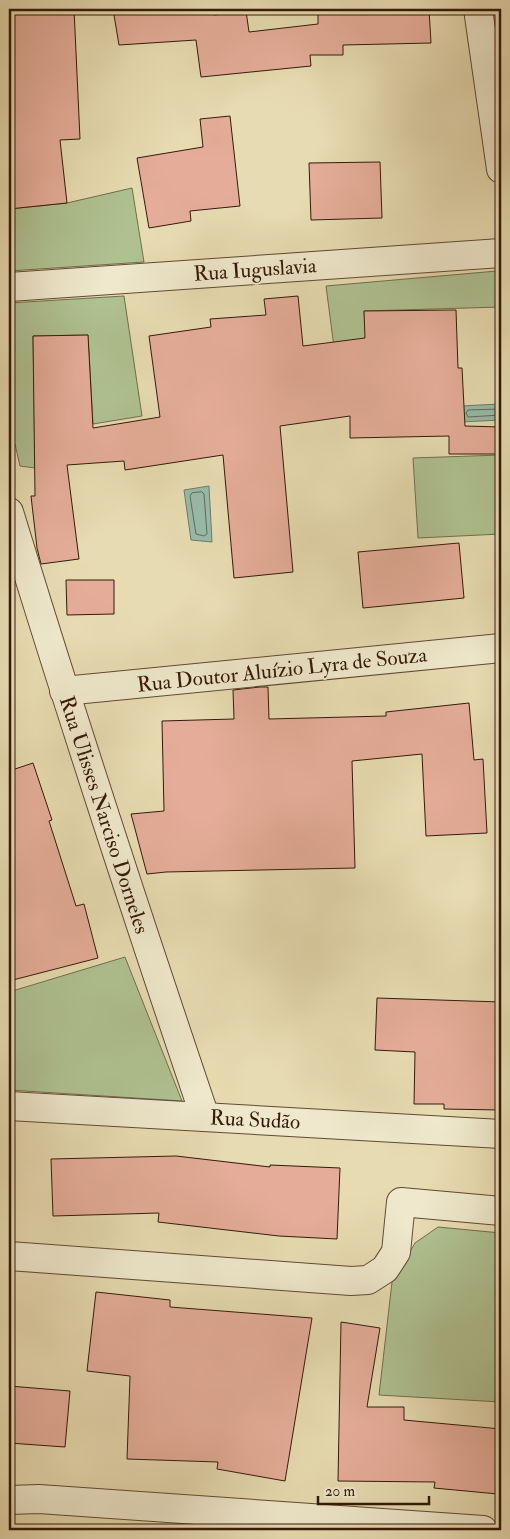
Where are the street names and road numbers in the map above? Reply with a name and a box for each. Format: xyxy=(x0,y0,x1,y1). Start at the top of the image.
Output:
street label: Rua Iuguslavia xyxy=(193,252,318,288)
street label: Rua Doutor Aluízio Lyra de Souza xyxy=(136,641,429,699)
street label: Rua Ulisses Narciso Dorneles xyxy=(53,693,155,937)
street label: Rua Sudão xyxy=(209,1104,301,1136)

